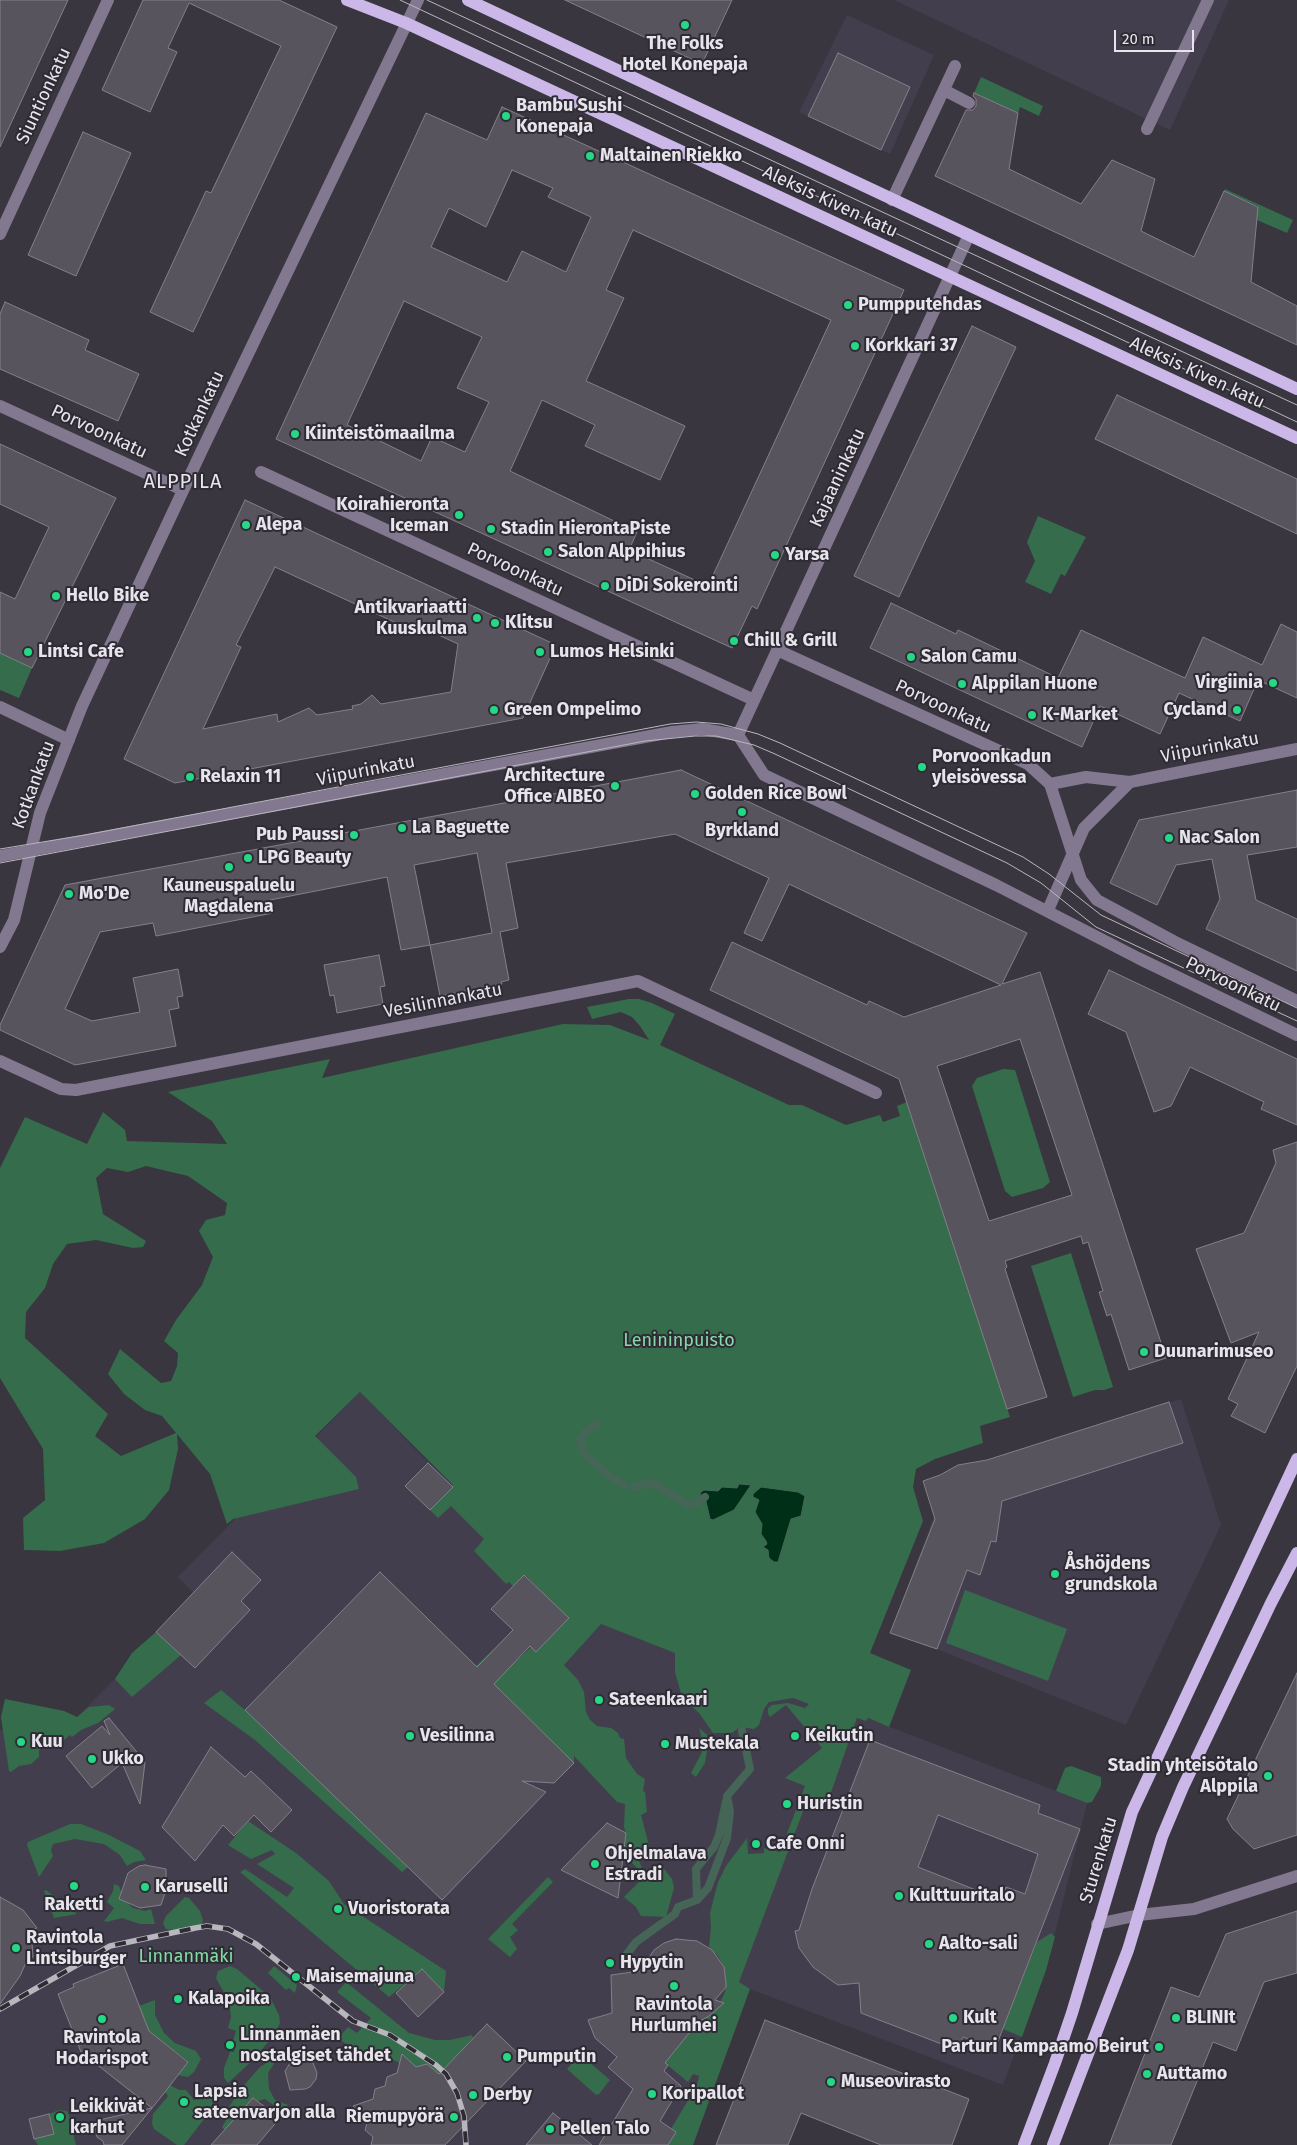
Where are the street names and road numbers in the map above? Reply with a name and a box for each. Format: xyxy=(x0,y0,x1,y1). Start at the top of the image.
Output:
street label: Siuntionkatu xyxy=(12,44,76,148)
street label: Aleksis Kiven katu xyxy=(759,161,901,243)
street label: Aleksis Kiven katu xyxy=(1126,332,1268,414)
street label: Kotkankatu xyxy=(171,368,229,460)
street label: Porvoonkatu xyxy=(48,400,150,464)
street label: Kajaaninkatu xyxy=(806,425,870,531)
street label: Porvoonkatu xyxy=(464,538,566,602)
street label: Porvoonkatu xyxy=(892,675,994,739)
street label: Viipurinkatu xyxy=(1159,728,1261,768)
street label: Kotkankatu xyxy=(8,738,60,832)
street label: Viipurinkatu xyxy=(315,751,417,791)
street label: Porvoonkatu xyxy=(1182,953,1284,1017)
street label: Vesilinnankatu xyxy=(382,979,504,1023)
street label: Sturenkatu xyxy=(1076,1814,1122,1906)

